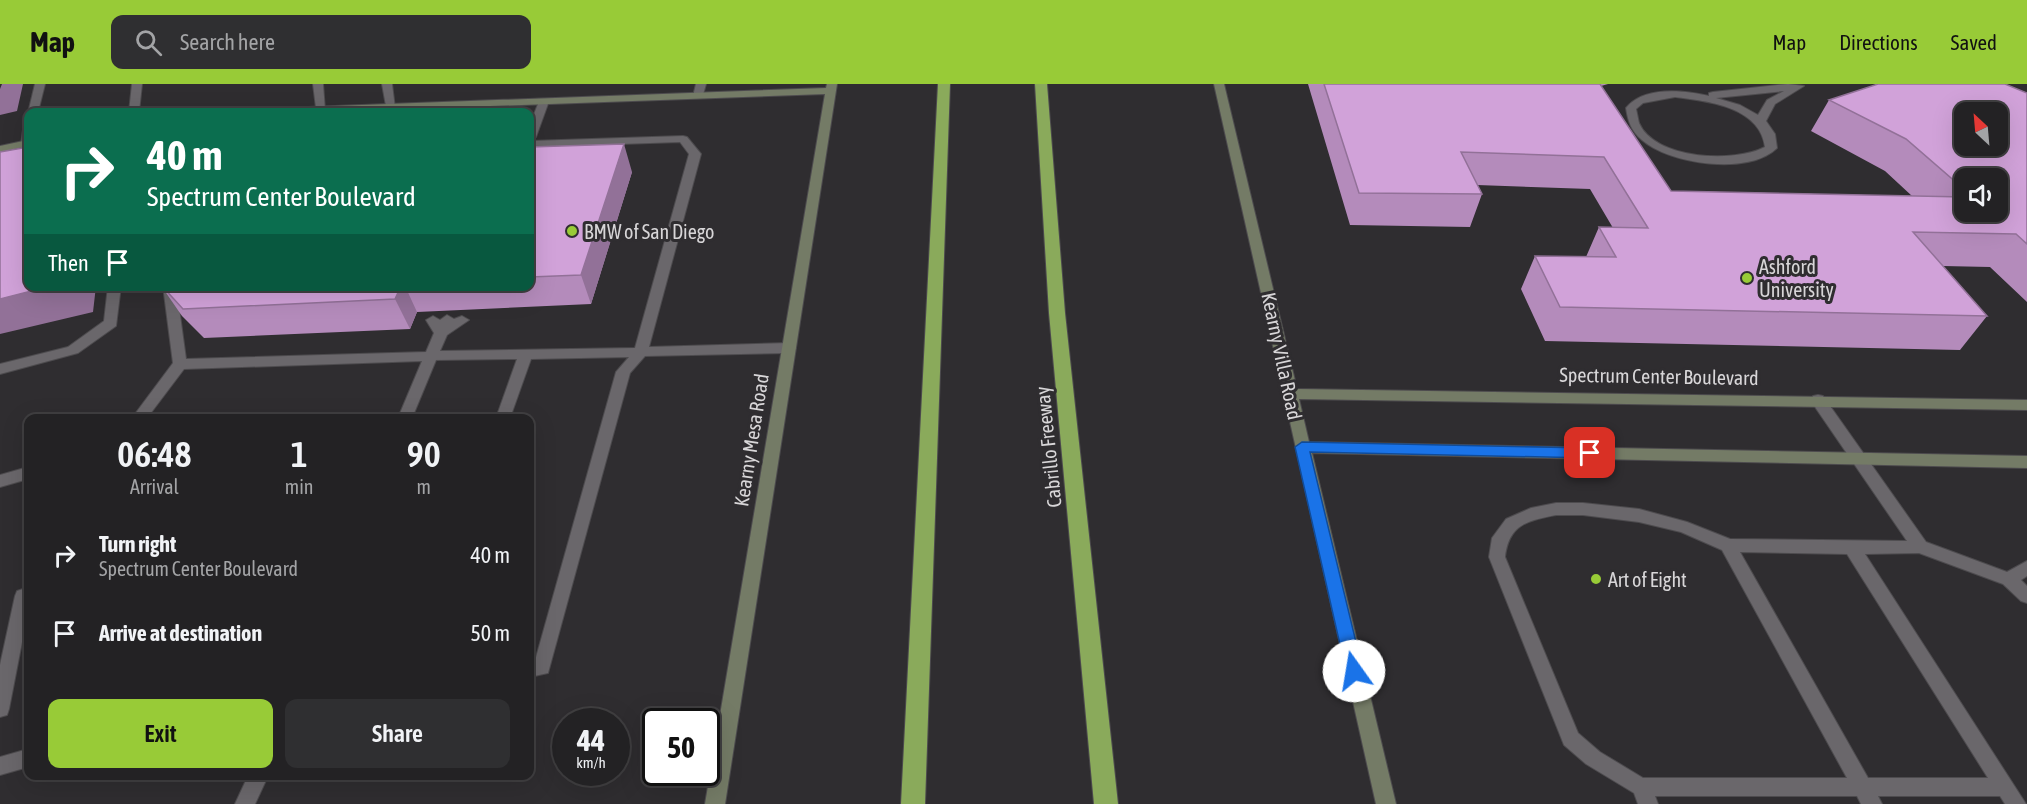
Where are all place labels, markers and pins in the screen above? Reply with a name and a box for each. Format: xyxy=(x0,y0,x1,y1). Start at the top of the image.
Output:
place label: BMW of San Diego xyxy=(584,220,714,243)
marker: BMW of San Diego xyxy=(565,224,579,238)
place label: Ashford University xyxy=(1759,255,1834,301)
marker: Ashford University xyxy=(1740,271,1754,285)
pin xyxy=(1564,427,1615,478)
place label: Art of Eight xyxy=(1608,568,1687,591)
marker: Art of Eight xyxy=(1589,572,1603,586)

